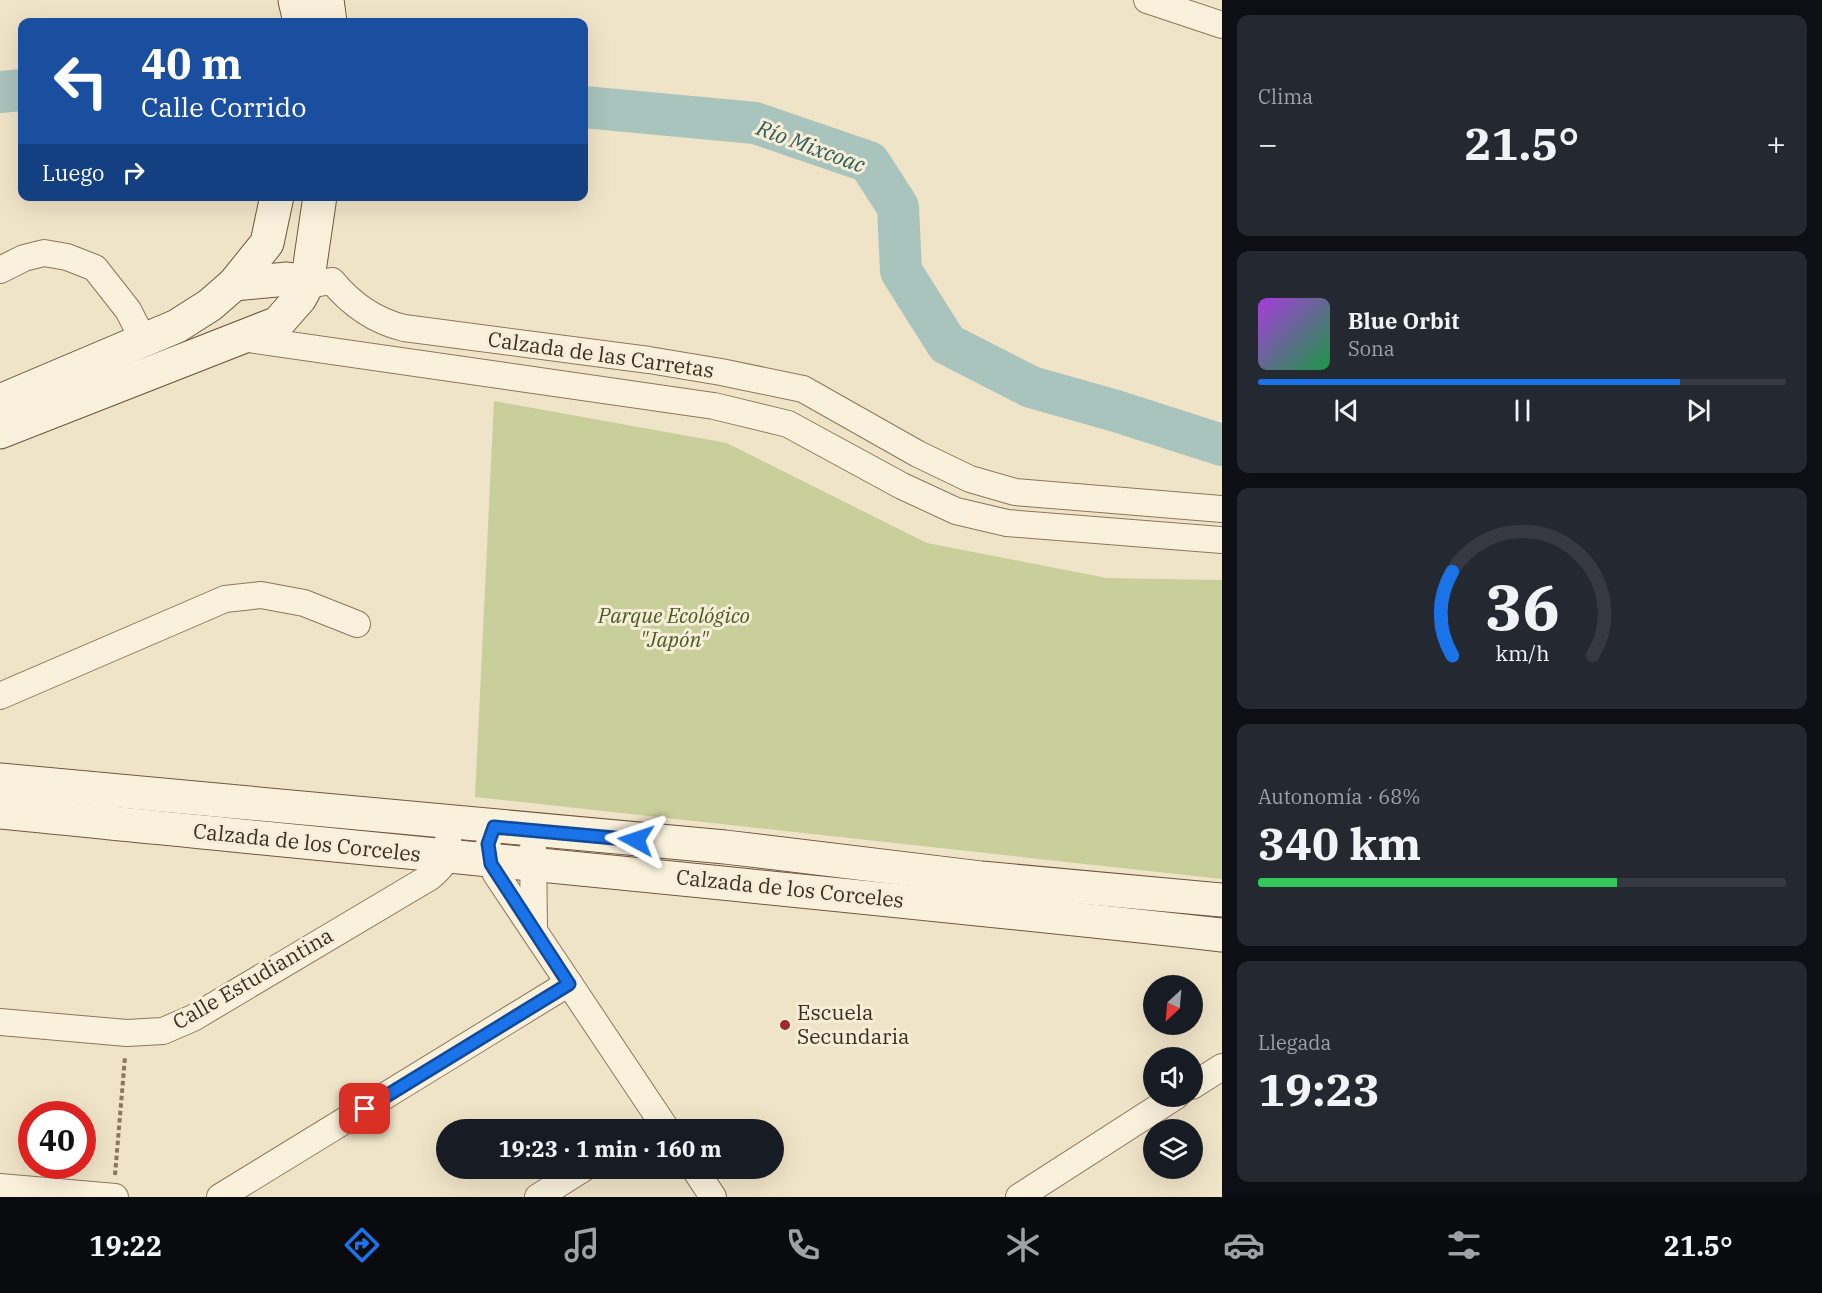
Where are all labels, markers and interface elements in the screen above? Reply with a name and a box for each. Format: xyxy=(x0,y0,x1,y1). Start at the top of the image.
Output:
text: 40 m xyxy=(141,36,242,91)
icon: left xyxy=(42,42,120,120)
text: Clima xyxy=(1258,83,1313,110)
text: Calle Corrido xyxy=(141,89,306,124)
water label: Río Mixcoac xyxy=(752,112,870,179)
text: 21.5° xyxy=(1465,114,1579,172)
text: − xyxy=(1258,122,1278,165)
text: + xyxy=(1766,122,1786,165)
icon: right xyxy=(117,156,150,189)
text: Luego xyxy=(42,158,105,187)
text: Blue Orbit xyxy=(1348,306,1459,335)
street label: Calzada de las Carretas xyxy=(486,324,716,384)
text: Sona xyxy=(1348,335,1395,362)
icon: previous xyxy=(1330,394,1363,427)
icon: pause xyxy=(1506,394,1539,427)
icon: next xyxy=(1682,394,1715,427)
text: 36 xyxy=(1485,566,1559,647)
park label: Parque Ecológico "Japón" xyxy=(597,601,750,653)
text: km/h xyxy=(1495,639,1549,667)
text: Autonomía · 68% xyxy=(1258,783,1420,810)
position arrow xyxy=(604,808,668,872)
text: 340 km xyxy=(1258,814,1421,872)
street label: Calzada de los Corceles xyxy=(192,816,422,868)
street label: Calzada de los Corceles xyxy=(675,862,905,914)
street label: Calle Estudiantina xyxy=(167,921,338,1035)
north arrow xyxy=(1143,975,1203,1035)
map controls xyxy=(1143,975,1203,1179)
place label: Escuela Secundaria xyxy=(797,998,909,1050)
marker: Escuela Secundaria xyxy=(778,1018,792,1032)
text: Llegada xyxy=(1258,1029,1331,1056)
button: sound xyxy=(1143,1047,1203,1107)
text: 19:23 xyxy=(1258,1060,1380,1118)
pin xyxy=(339,1083,390,1134)
icon: arrive xyxy=(348,1092,381,1125)
speed limit sign: 40 xyxy=(18,1101,96,1179)
button: layers xyxy=(1143,1119,1203,1179)
text: 19:23 · 1 min · 160 m xyxy=(498,1134,722,1163)
icon: directions xyxy=(341,1224,383,1266)
icon: music xyxy=(561,1224,603,1266)
icon: phone xyxy=(782,1224,824,1266)
icon: climate xyxy=(1002,1224,1044,1266)
icon: car xyxy=(1223,1224,1265,1266)
icon: filters xyxy=(1443,1224,1485,1266)
text: 19:22 xyxy=(89,1228,162,1263)
text: 21.5° xyxy=(1664,1228,1733,1263)

